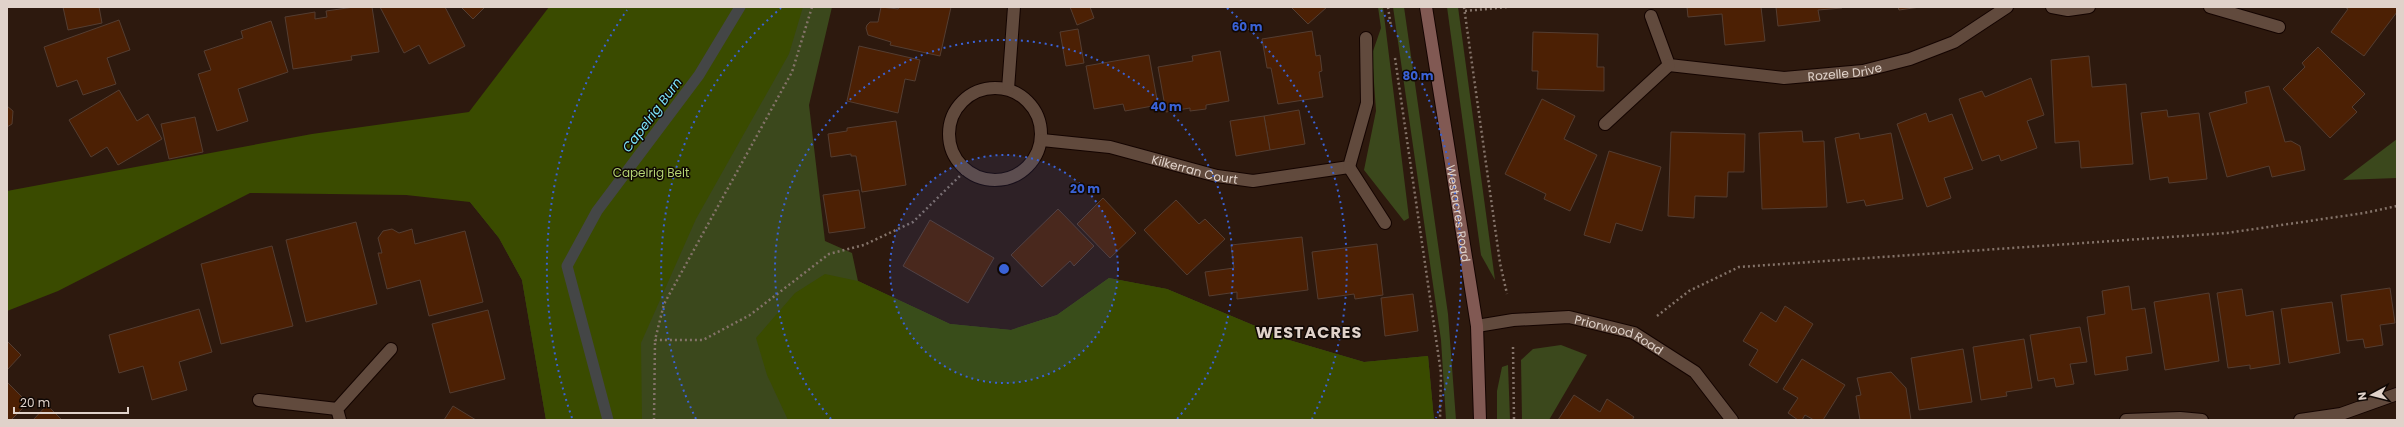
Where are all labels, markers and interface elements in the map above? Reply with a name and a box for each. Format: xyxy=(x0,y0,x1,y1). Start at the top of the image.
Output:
text: 60 m xyxy=(1232,18,1263,35)
street label: Rozelle Drive xyxy=(1807,58,1884,84)
text: 80 m xyxy=(1403,67,1434,84)
water label: Capelrig Burn xyxy=(618,74,686,156)
text: 40 m xyxy=(1150,98,1182,115)
street label: Kilkerran Court xyxy=(1150,150,1239,187)
park label: Capelrig Belt xyxy=(613,164,689,181)
street label: Westacres Road xyxy=(1443,164,1475,263)
text: 20 m xyxy=(1070,180,1100,197)
centre of rings xyxy=(997,262,1011,276)
street label: Priorwood Road xyxy=(1573,310,1667,358)
district label: WESTACRES xyxy=(1256,321,1362,344)
north arrow xyxy=(2352,375,2392,415)
scale bar xyxy=(14,389,128,415)
text: N xyxy=(2354,391,2371,401)
text: 20 m xyxy=(20,394,50,411)

